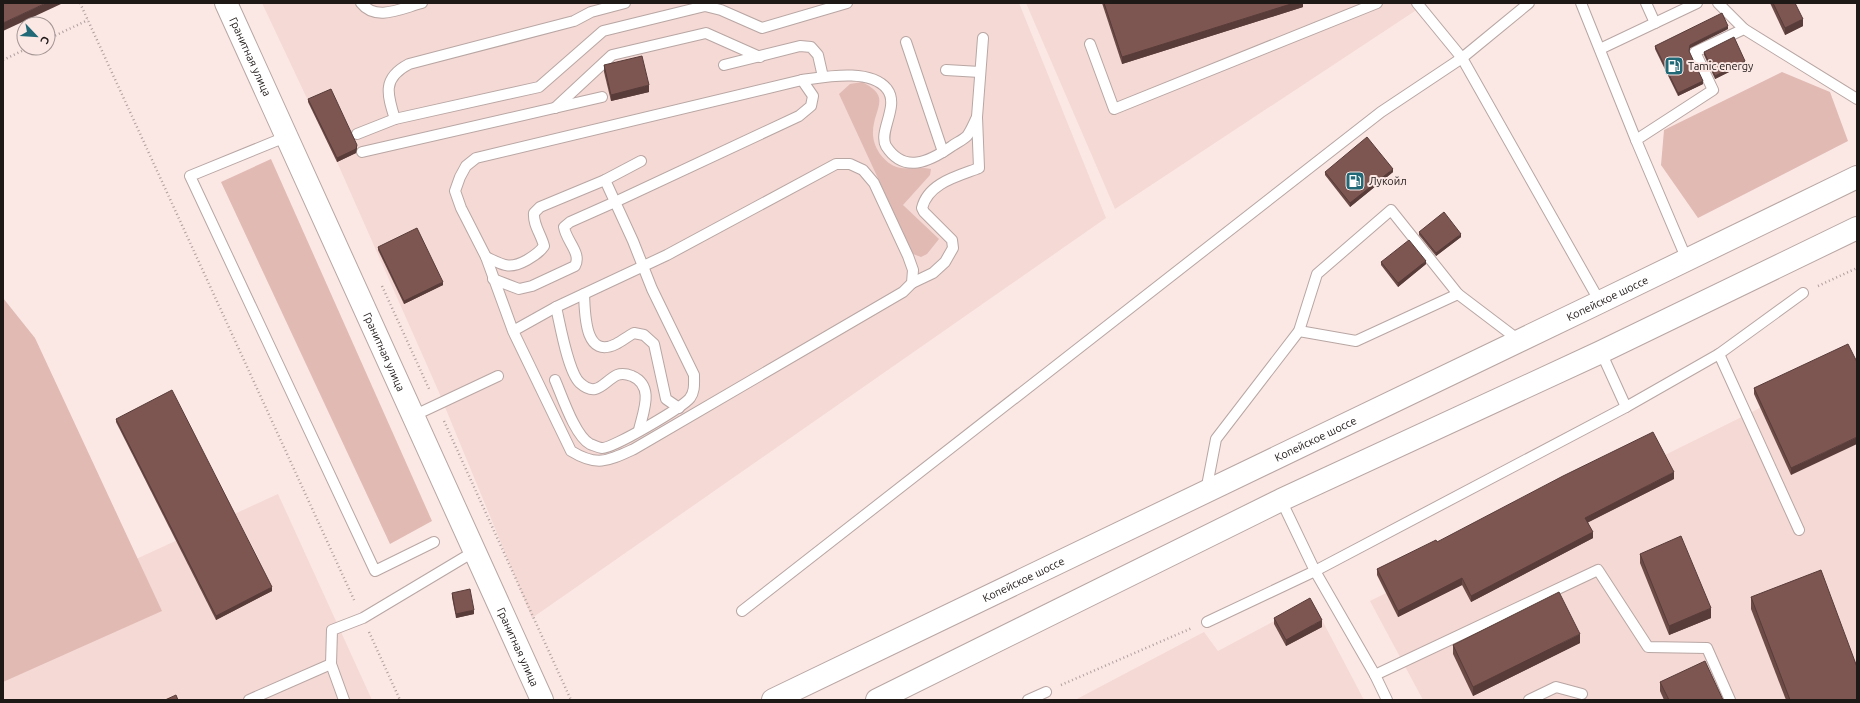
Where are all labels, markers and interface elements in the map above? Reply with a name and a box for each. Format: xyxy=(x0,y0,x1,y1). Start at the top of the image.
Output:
street label: Гранитная улица xyxy=(227,15,273,98)
north arrow xyxy=(16,16,56,56)
text: С xyxy=(38,35,52,46)
fuel station icon: Tamic energy xyxy=(1663,55,1685,77)
place label: Tamic energy xyxy=(1688,60,1754,72)
fuel station icon: Лукойл xyxy=(1344,170,1366,192)
place label: Лукойл xyxy=(1369,175,1407,187)
street label: Копейское шоссе xyxy=(1565,273,1650,323)
street label: Гранитная улица xyxy=(361,311,407,393)
street label: Копейское шоссе xyxy=(1273,414,1358,464)
street label: Копейское шоссе xyxy=(981,555,1066,604)
street label: Гранитная улица xyxy=(495,606,541,688)

